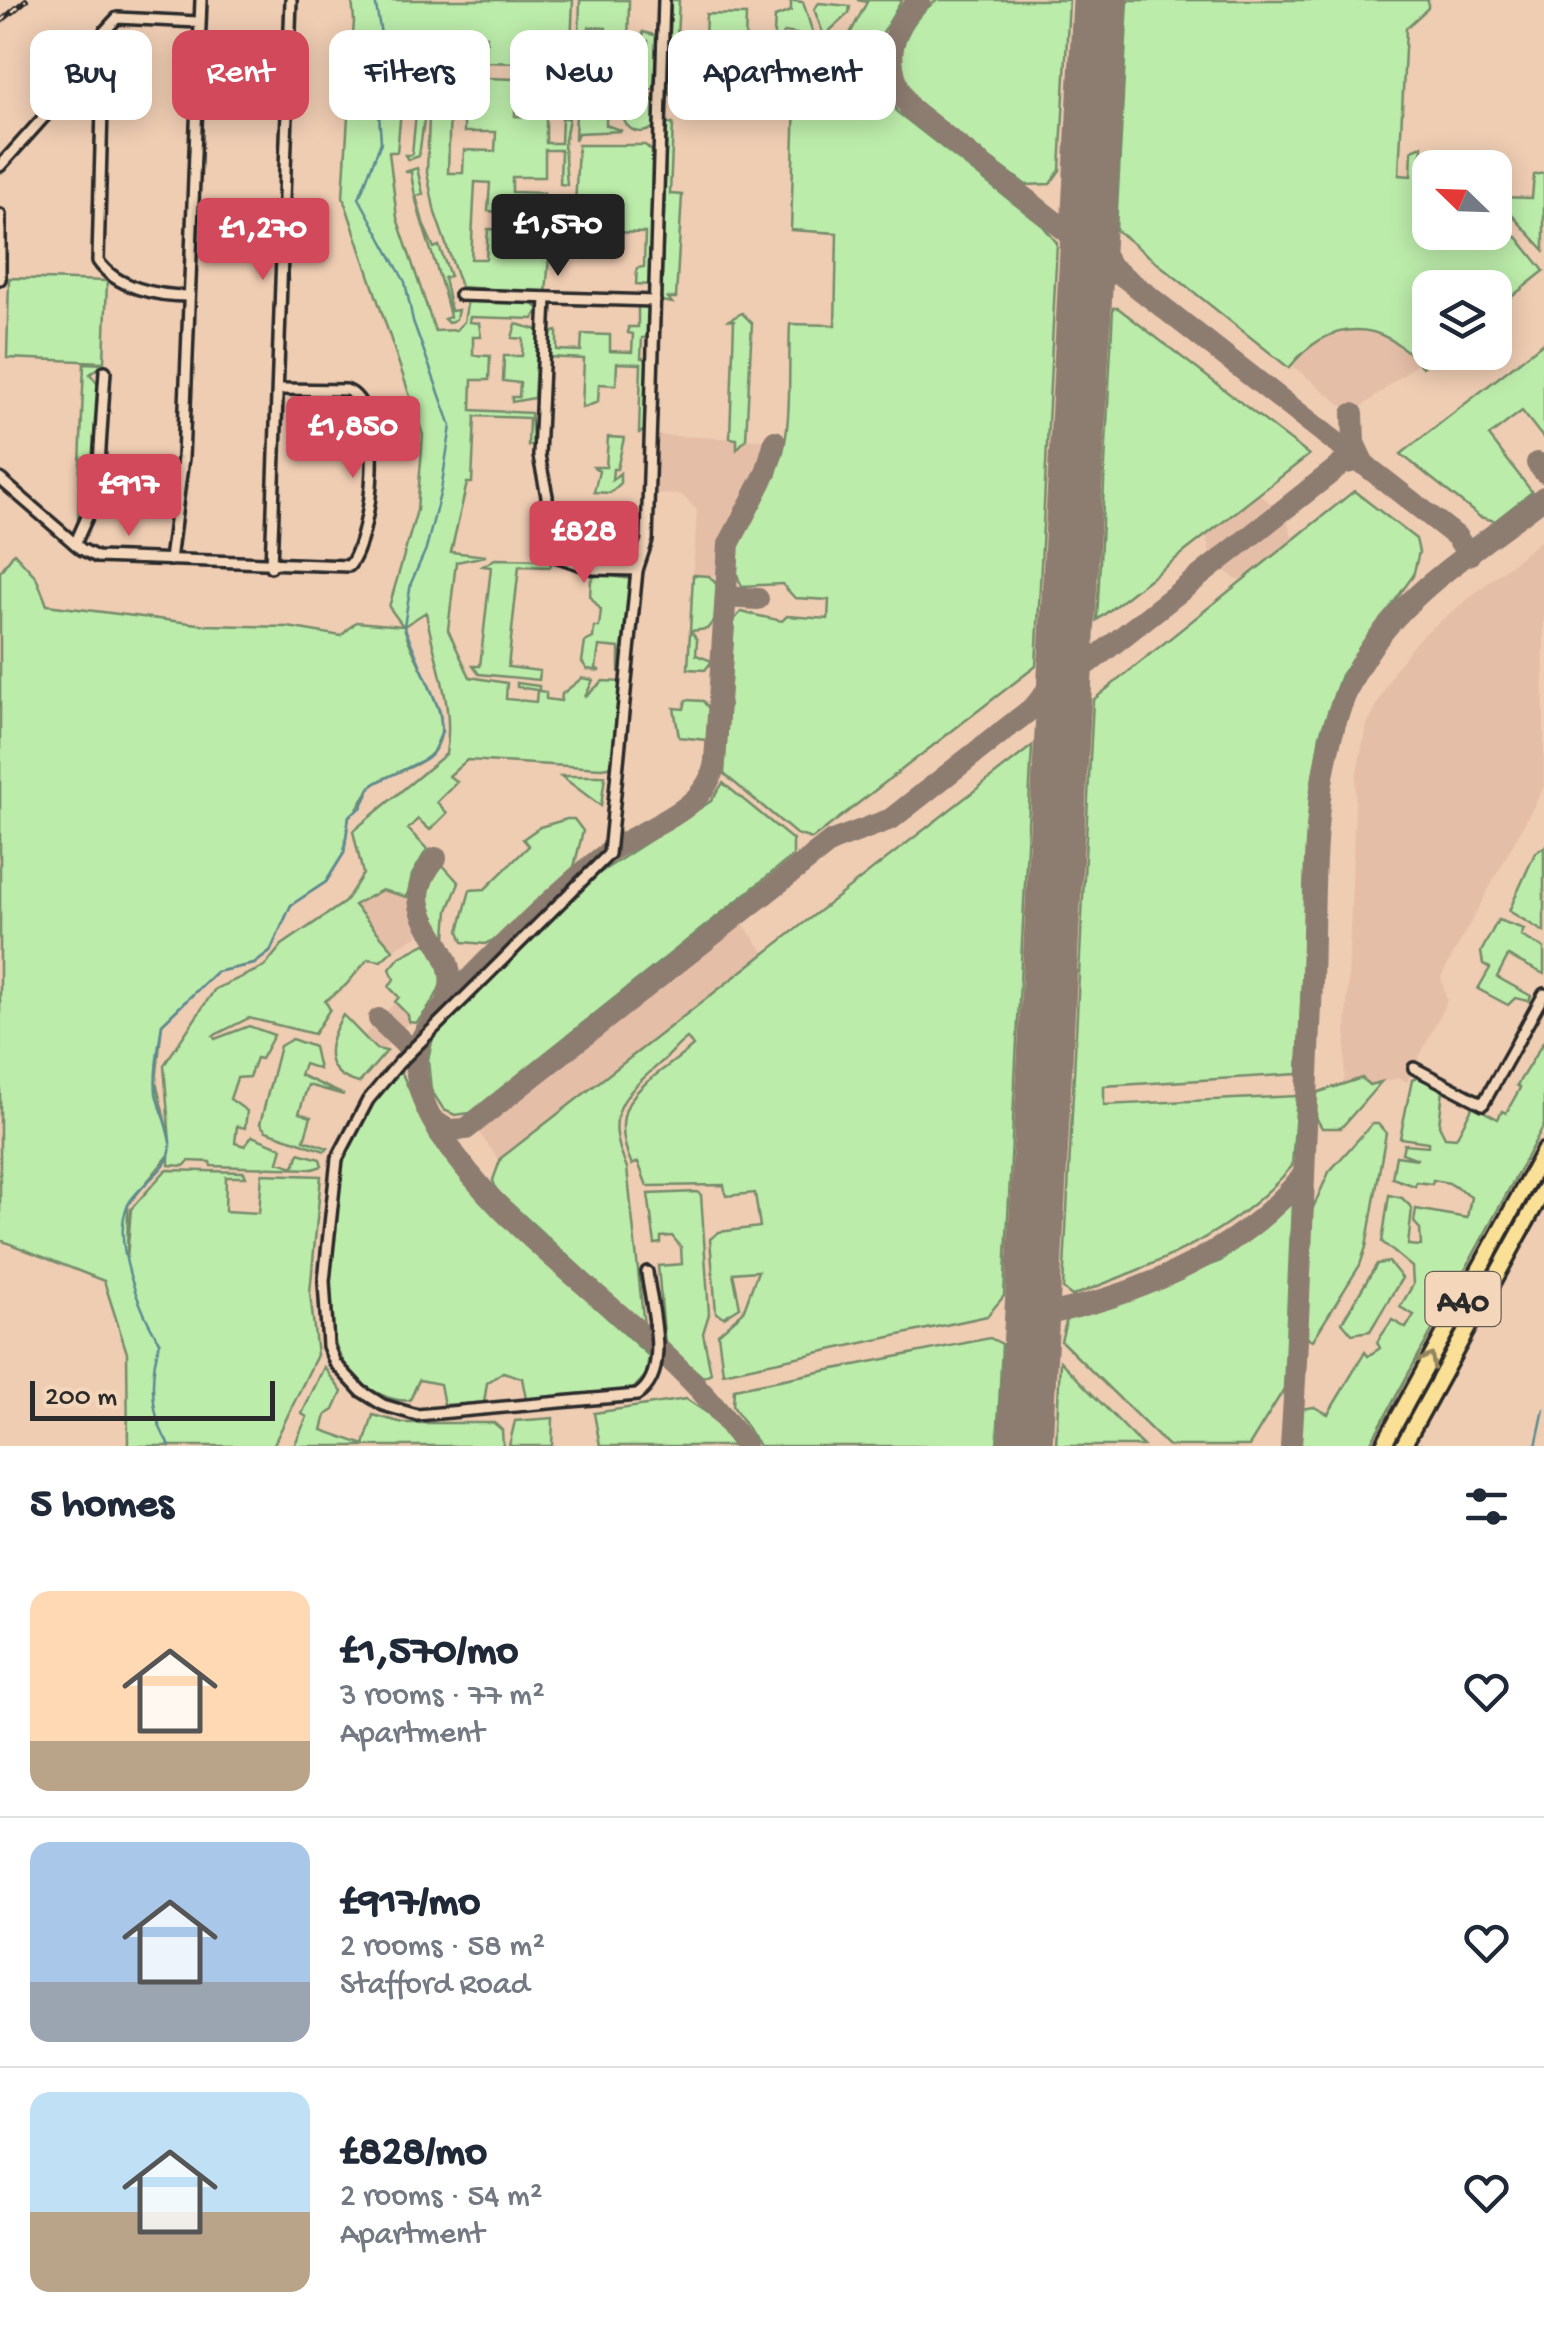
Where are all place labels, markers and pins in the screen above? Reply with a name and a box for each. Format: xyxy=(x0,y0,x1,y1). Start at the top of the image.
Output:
pin: £1,570 xyxy=(477,194,639,279)
pin: £1,270 xyxy=(182,198,344,283)
pin: £1,850 xyxy=(272,396,434,481)
pin: £917 xyxy=(70,454,188,539)
pin: £828 xyxy=(525,501,643,586)

